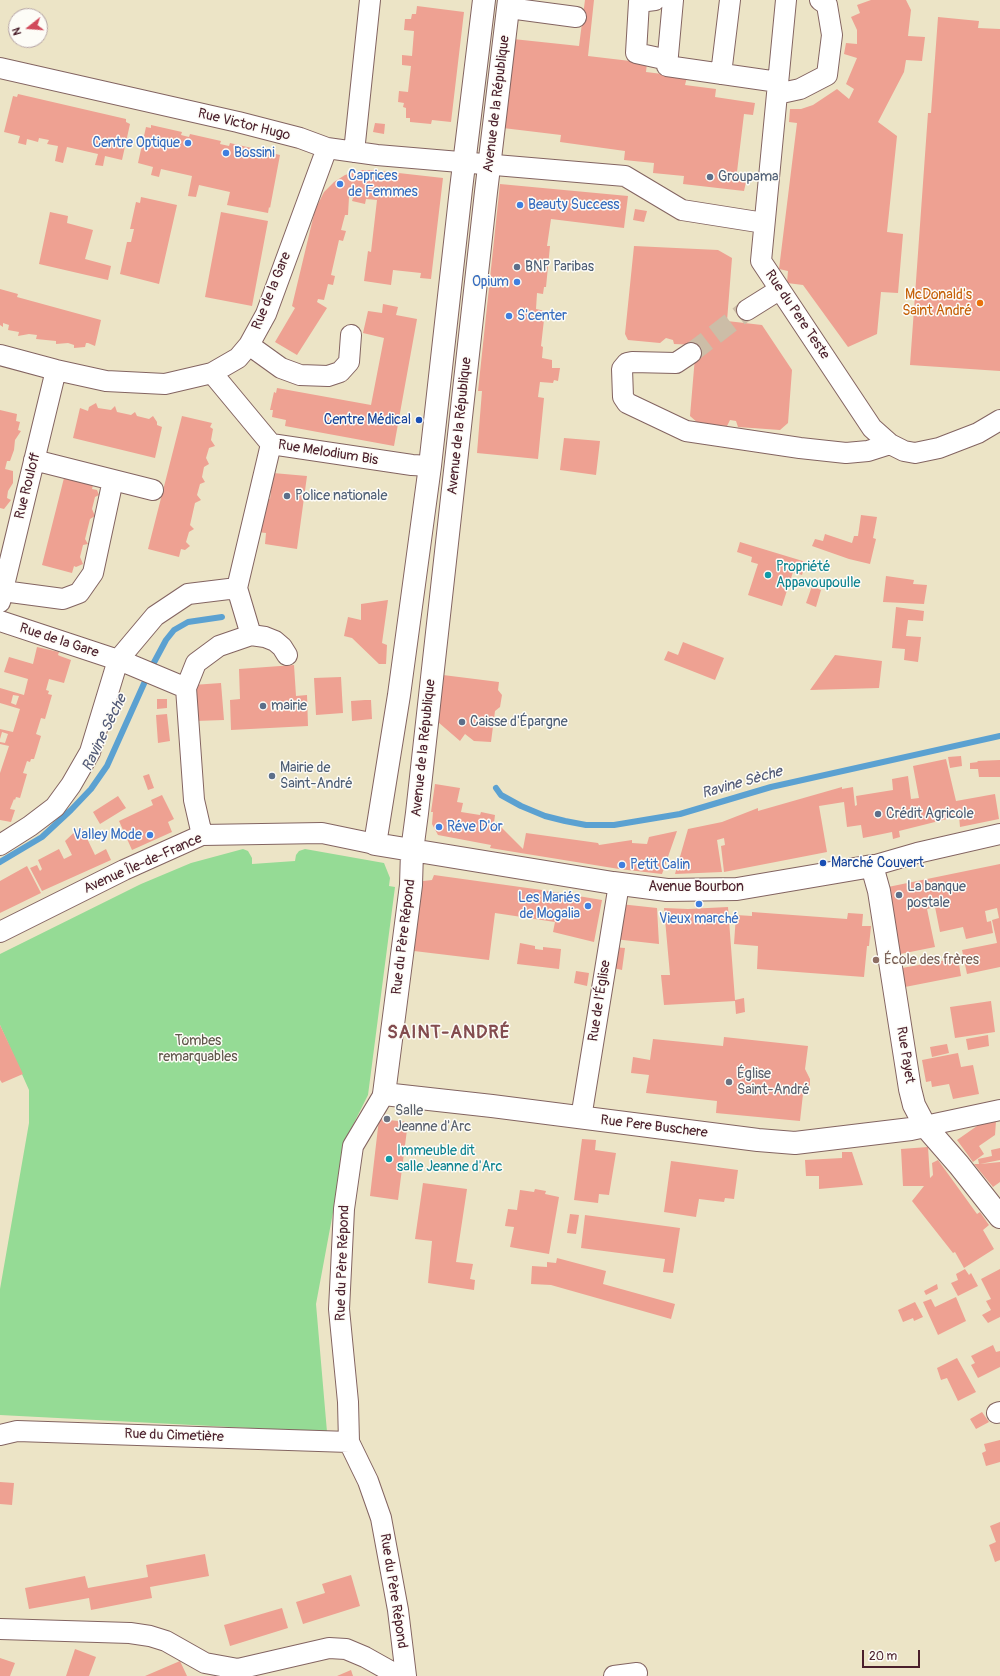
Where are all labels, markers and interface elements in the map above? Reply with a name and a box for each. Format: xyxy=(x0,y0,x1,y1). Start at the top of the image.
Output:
north arrow xyxy=(8,8,48,48)
text: N xyxy=(10,26,24,37)
street label: Avenue de la République xyxy=(480,34,514,174)
street label: Rue Victor Hugo xyxy=(196,105,292,145)
place label: Centre Optique xyxy=(93,135,180,151)
marker: Centre Optique xyxy=(183,138,193,148)
place label: Bossini xyxy=(234,145,275,161)
marker: Bossini xyxy=(221,148,231,158)
place label: Caprices de Femmes xyxy=(348,168,418,200)
place label: Groupama xyxy=(718,169,779,185)
marker: Groupama xyxy=(705,172,715,182)
marker: Caprices de Femmes xyxy=(335,179,345,189)
place label: Beauty Success xyxy=(528,197,620,213)
marker: Beauty Success xyxy=(515,200,525,210)
street label: Rue de la Gare xyxy=(249,250,295,332)
place label: BNP Paribas xyxy=(525,259,594,275)
marker: BNP Paribas xyxy=(512,262,522,272)
street label: Rue du Pere Teste xyxy=(761,267,833,363)
place label: Opium xyxy=(472,274,509,290)
marker: Opium xyxy=(512,277,522,287)
place label: McDonald's Saint André xyxy=(902,287,972,320)
marker: McDonald's Saint André xyxy=(975,298,985,308)
place label: S'center xyxy=(517,308,567,324)
marker: S'center xyxy=(504,311,514,321)
street label: Avenue de la République xyxy=(444,356,476,496)
place label: Centre Médical xyxy=(324,412,411,428)
marker: Centre Médical xyxy=(414,415,424,425)
street label: Rue Melodium Bis xyxy=(277,437,379,469)
street label: Rue Rouloff xyxy=(12,451,44,521)
place label: Police nationale xyxy=(295,488,387,504)
marker: Police nationale xyxy=(282,491,292,501)
place label: Propriété Appavoupoulle xyxy=(776,559,860,592)
marker: Propriété Appavoupoulle xyxy=(763,570,773,580)
street label: Rue de la Gare xyxy=(17,620,101,662)
street label: Avenue de la République xyxy=(408,678,440,818)
water label: Ravine Sèche xyxy=(79,692,131,774)
place label: mairie xyxy=(271,698,307,714)
marker: mairie xyxy=(258,701,268,711)
place label: Caisse d'Épargne xyxy=(470,714,568,730)
marker: Caisse d'Épargne xyxy=(457,717,467,727)
place label: Mairie de Saint-André xyxy=(280,760,353,792)
water label: Ravine Sèche xyxy=(700,763,784,803)
marker: Mairie de Saint-André xyxy=(267,771,277,781)
place label: Crédit Agricole xyxy=(886,806,974,822)
marker: Crédit Agricole xyxy=(873,809,883,819)
place label: Réve D'or xyxy=(447,819,503,835)
marker: Réve D'or xyxy=(434,822,444,832)
place label: Valley Mode xyxy=(73,827,142,843)
street label: Avenue Île-de-France xyxy=(81,830,205,898)
marker: Valley Mode xyxy=(145,830,155,840)
place label: Marché Couvert xyxy=(831,855,924,871)
place label: Petit Calin xyxy=(630,857,690,873)
marker: Marché Couvert xyxy=(818,858,828,868)
marker: Petit Calin xyxy=(617,860,627,870)
street label: Rue du Père Répond xyxy=(389,878,419,996)
street label: Avenue Bourbon xyxy=(648,879,744,895)
place label: La banque postale xyxy=(907,879,966,912)
place label: Les Mariés de Mogalia xyxy=(518,890,580,922)
marker: La banque postale xyxy=(894,890,904,900)
marker: Vieux marché xyxy=(694,899,704,909)
marker: Les Mariés de Mogalia xyxy=(583,901,593,911)
place label: Vieux marché xyxy=(659,911,739,927)
place label: École des frères xyxy=(884,952,979,968)
marker: École des frères xyxy=(871,955,881,965)
street label: Rue de l'Église xyxy=(585,959,615,1043)
district label: SAINT-ANDRÉ xyxy=(387,1022,511,1044)
street label: Rue Payet xyxy=(892,1025,918,1085)
park label: Tombes remarquables xyxy=(159,1033,237,1066)
place label: Église Saint-André xyxy=(737,1066,810,1098)
marker: Église Saint-André xyxy=(724,1077,734,1087)
place label: Salle Jeanne d'Arc xyxy=(395,1103,471,1136)
street label: Rue Pere Buschere xyxy=(599,1112,709,1142)
marker: Salle Jeanne d'Arc xyxy=(382,1114,392,1124)
place label: Immeuble dit salle Jeanne d'Arc xyxy=(397,1143,503,1176)
marker: Immeuble dit salle Jeanne d'Arc xyxy=(384,1154,394,1164)
street label: Rue du Père Répond xyxy=(333,1205,353,1321)
street label: Rue du Cimetière xyxy=(124,1426,224,1446)
street label: Rue du Père Répond xyxy=(376,1532,410,1650)
scale bar xyxy=(864,1642,922,1668)
text: 20 m xyxy=(869,1649,897,1664)

